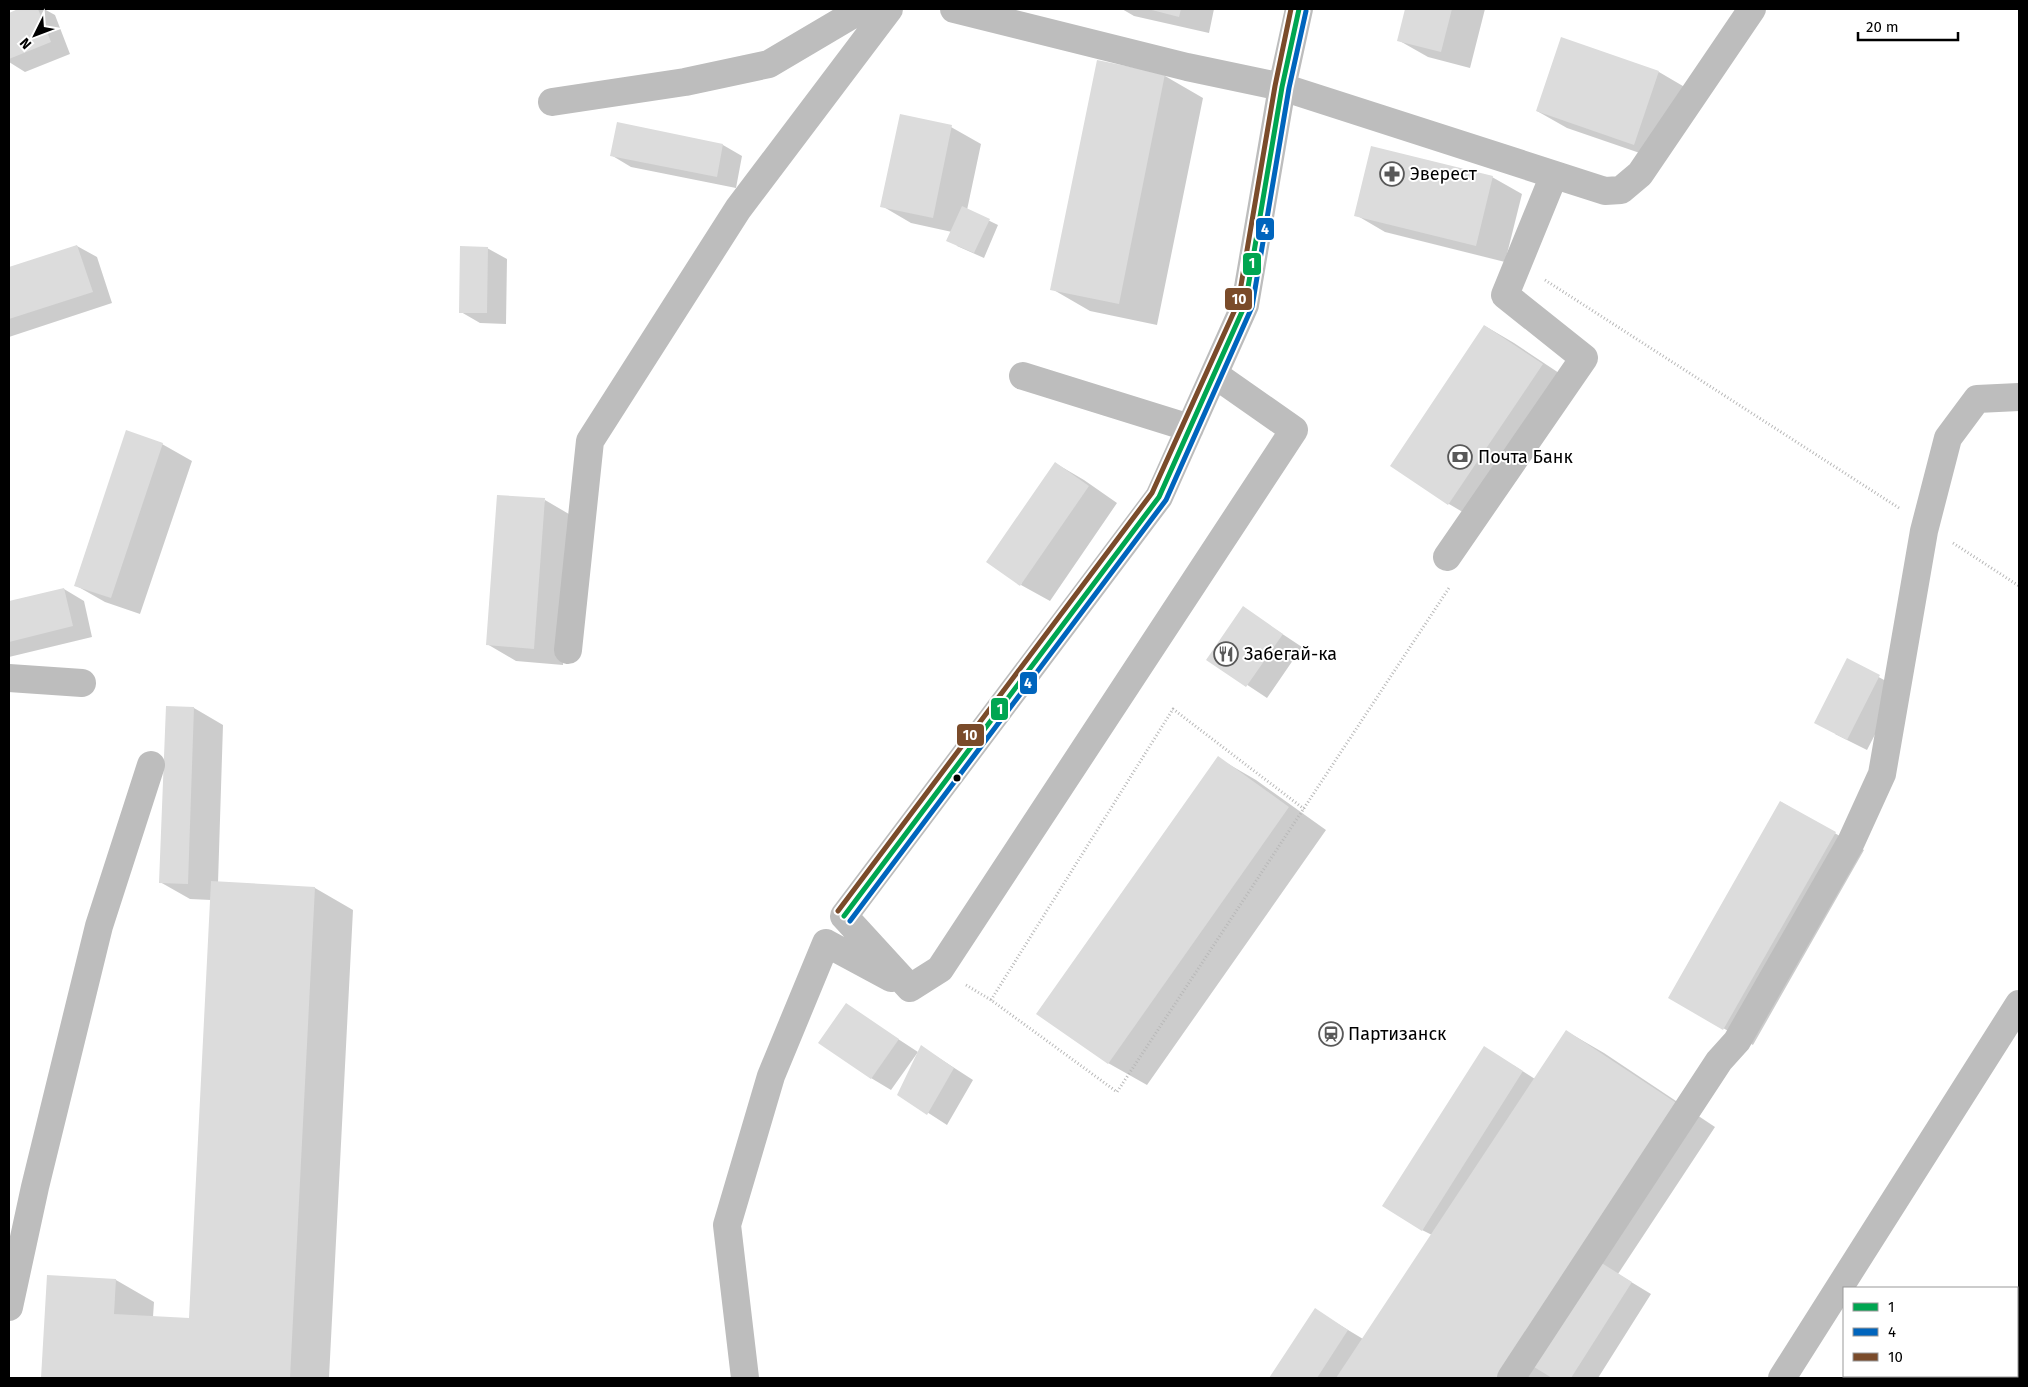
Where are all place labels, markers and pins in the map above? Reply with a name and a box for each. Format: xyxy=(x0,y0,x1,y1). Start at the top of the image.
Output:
pharmacy icon: Эверест xyxy=(1379,161,1405,187)
place label: Эверест xyxy=(1410,163,1478,185)
bank icon: Почта Банк xyxy=(1447,444,1473,470)
place label: Почта Банк xyxy=(1478,446,1573,468)
restaurant icon: Забегай-ка xyxy=(1213,641,1239,667)
place label: Забегай-ка xyxy=(1244,643,1337,665)
unlabelled marker xyxy=(952,773,962,783)
station icon: Партизанск xyxy=(1318,1021,1344,1047)
place label: Партизанск xyxy=(1348,1023,1447,1045)

